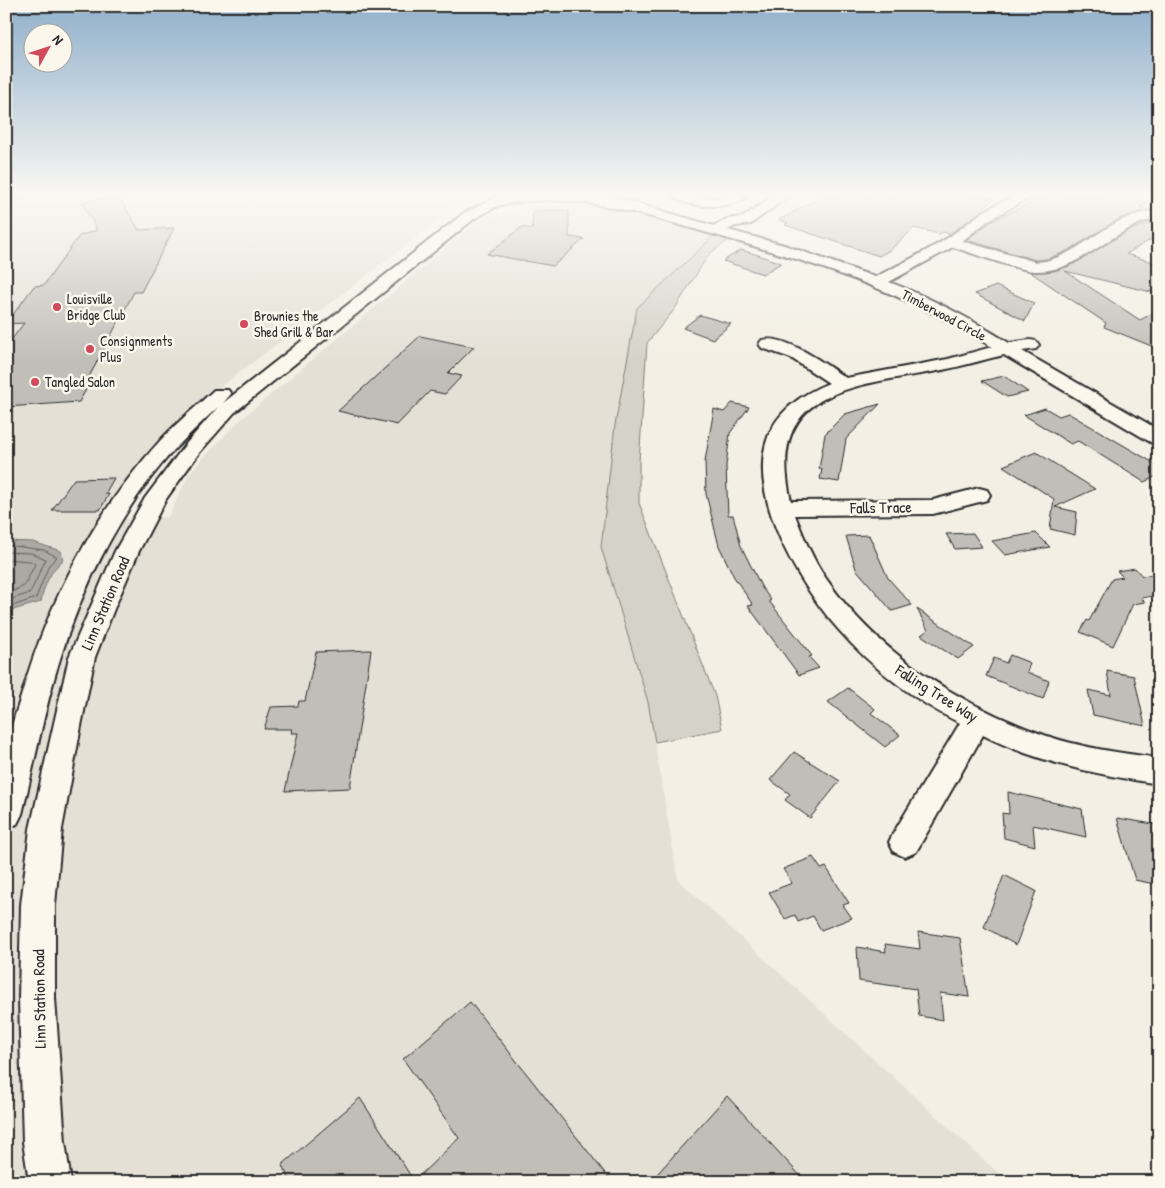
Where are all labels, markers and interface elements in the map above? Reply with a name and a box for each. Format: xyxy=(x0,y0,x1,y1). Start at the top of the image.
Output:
north arrow xyxy=(22,22,72,72)
text: N xyxy=(49,30,68,49)
street label: Timberwood Circle xyxy=(899,284,990,345)
place label: Louisville Bridge Club xyxy=(67,289,126,325)
marker: Louisville Bridge Club xyxy=(51,301,63,313)
place label: Brownies the Shed Grill & Bar xyxy=(254,306,334,341)
marker: Brownies the Shed Grill & Bar xyxy=(238,318,250,330)
place label: Consignments Plus xyxy=(100,331,172,366)
marker: Consignments Plus xyxy=(84,343,96,355)
place label: Tangled Salon xyxy=(45,372,115,392)
marker: Tangled Salon xyxy=(29,376,41,388)
street label: Falls Trace xyxy=(849,495,913,519)
street label: Linn Station Road xyxy=(75,553,135,653)
street label: Falling Tree Way xyxy=(891,658,983,727)
street label: Linn Station Road xyxy=(27,949,51,1049)

